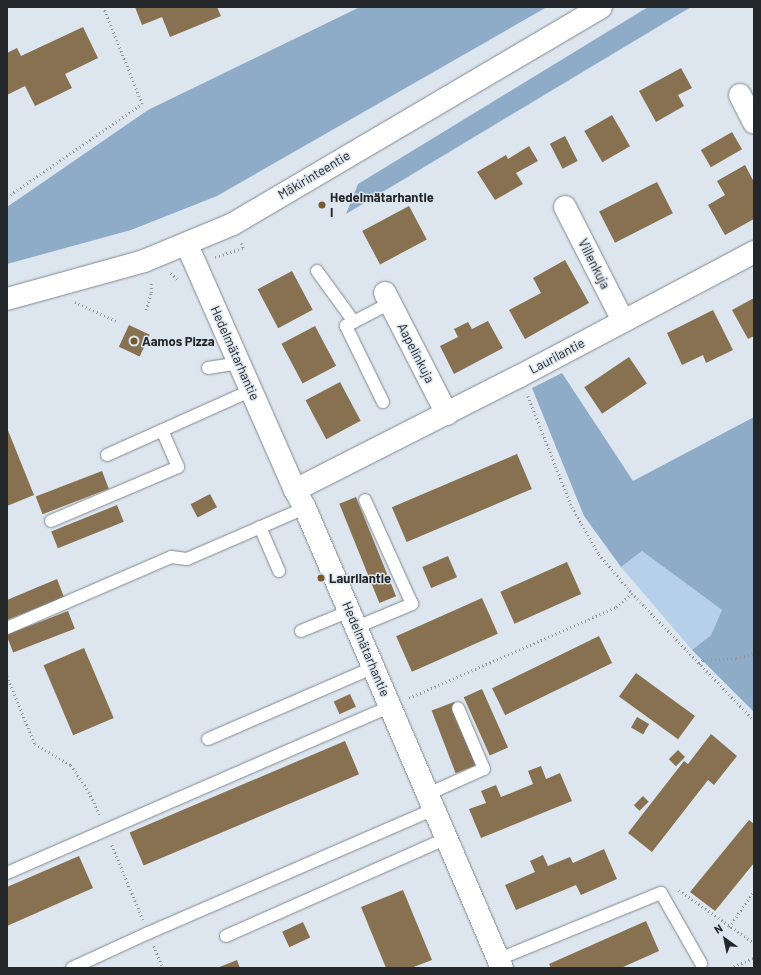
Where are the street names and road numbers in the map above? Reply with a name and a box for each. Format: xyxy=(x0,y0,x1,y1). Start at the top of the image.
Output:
street label: Mäkirinteentie xyxy=(275,147,353,203)
street label: Villenkuja xyxy=(575,236,613,292)
street label: Hedelmätarhantie xyxy=(207,303,263,403)
street label: Aapelinkuja xyxy=(394,320,438,386)
street label: Laurilantie xyxy=(527,335,587,377)
street label: Hedelmätarhantie xyxy=(339,599,393,699)

